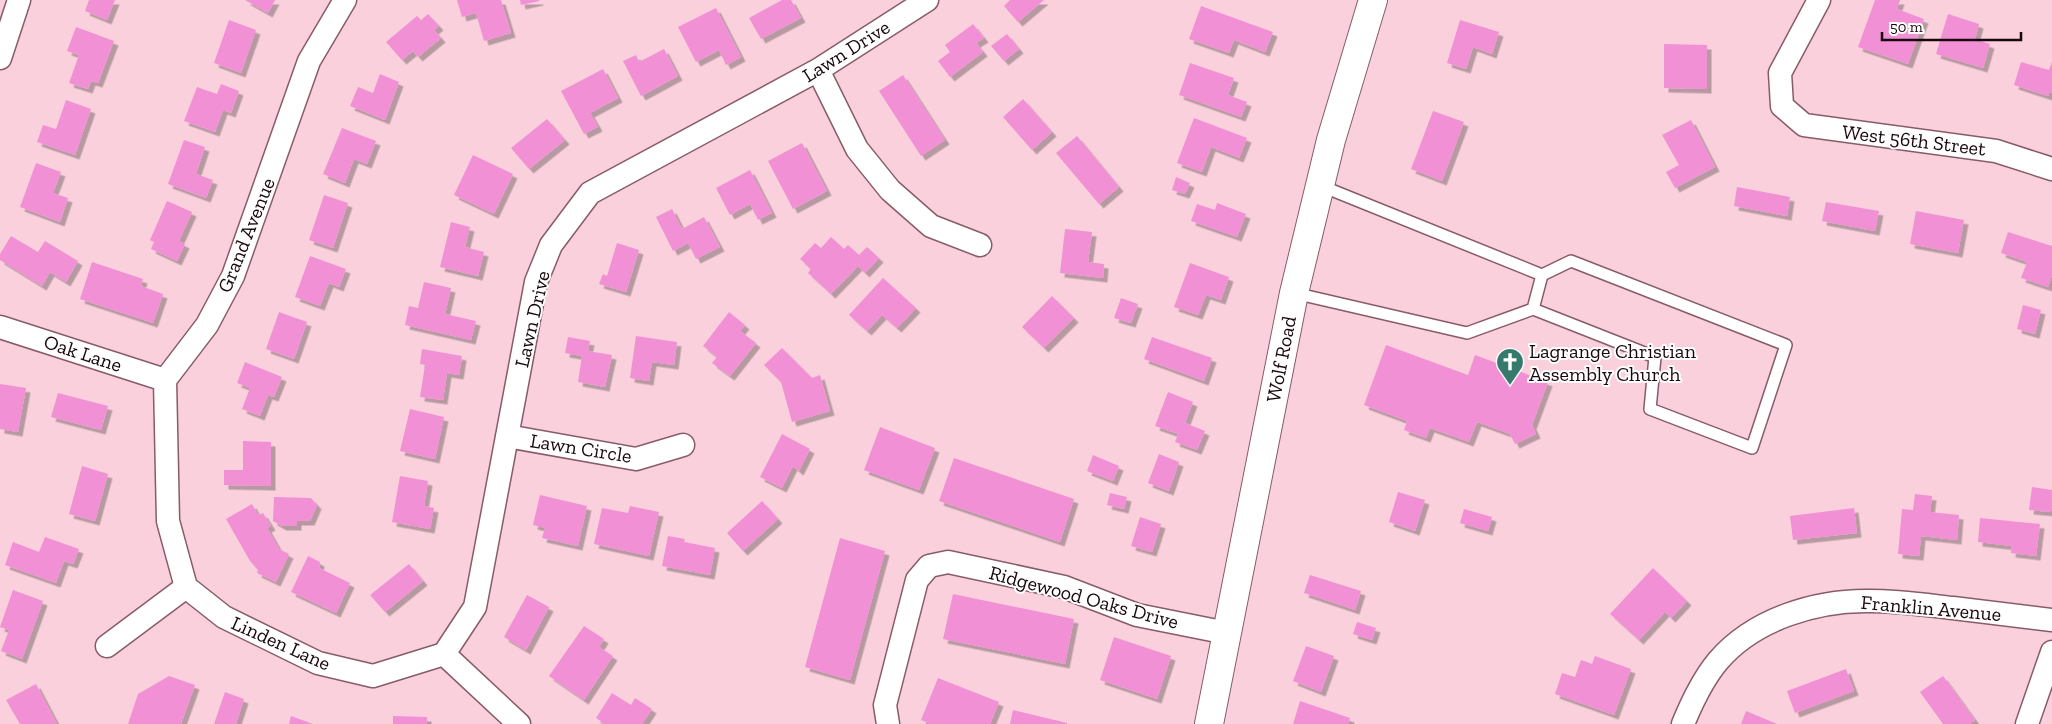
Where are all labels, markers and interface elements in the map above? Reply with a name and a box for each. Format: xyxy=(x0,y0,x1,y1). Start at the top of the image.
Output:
scale bar xyxy=(1882,10,2021,42)
street label: Lawn Drive xyxy=(798,15,894,87)
text: 50 m xyxy=(1890,18,1923,36)
street label: West 56th Street xyxy=(1841,119,1988,161)
street label: Grand Avenue xyxy=(212,174,280,296)
street label: Lawn Drive xyxy=(509,268,555,370)
street label: Wolf Road xyxy=(1261,314,1301,404)
street label: Oak Lane xyxy=(41,329,125,377)
place label: Lagrange Christian Assembly Church xyxy=(1529,339,1696,386)
church icon: Lagrange Christian Assembly Church xyxy=(1495,347,1525,386)
street label: Lawn Circle xyxy=(529,428,633,468)
street label: Ridgewood Oaks Drive xyxy=(987,560,1181,634)
street label: Franklin Avenue xyxy=(1860,590,2002,626)
street label: Linden Lane xyxy=(228,611,334,675)

